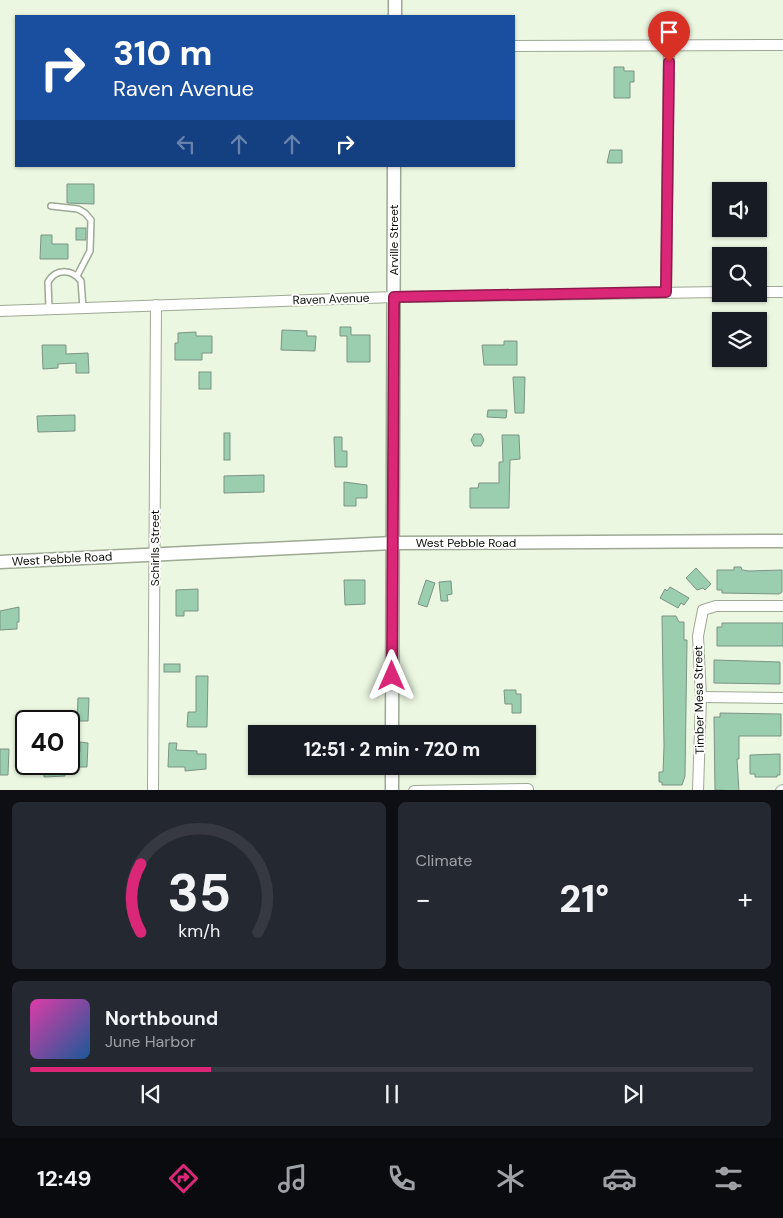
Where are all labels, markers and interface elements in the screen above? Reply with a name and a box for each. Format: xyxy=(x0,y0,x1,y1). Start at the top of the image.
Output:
pin xyxy=(648,11,690,62)
icon: arrive xyxy=(655,18,683,46)
text: 310 m xyxy=(113,30,212,76)
icon: right xyxy=(30,35,95,100)
text: Raven Avenue xyxy=(113,74,254,103)
icon: left xyxy=(172,130,200,158)
icon: ahead xyxy=(225,130,253,158)
icon: ahead xyxy=(278,130,306,158)
icon: right xyxy=(331,130,359,158)
map controls xyxy=(712,182,767,367)
button: sound xyxy=(712,182,767,237)
street label: Arville Street xyxy=(386,204,402,275)
button: search xyxy=(712,247,767,302)
street label: Raven Avenue xyxy=(292,290,370,308)
button: layers xyxy=(712,312,767,367)
street label: Schirlls Street xyxy=(147,509,163,586)
street label: West Pebble Road xyxy=(416,535,516,551)
street label: West Pebble Road xyxy=(11,548,113,570)
street label: Timber Mesa Street xyxy=(690,645,708,755)
position arrow xyxy=(365,649,417,701)
speed limit sign: 40 xyxy=(15,710,80,775)
text: 12:51 · 2 min · 720 m xyxy=(304,737,480,762)
text: Climate xyxy=(416,850,472,871)
text: 35 xyxy=(167,859,231,927)
text: 21° xyxy=(559,874,609,924)
text: − xyxy=(416,881,431,918)
text: + xyxy=(738,881,753,918)
text: km/h xyxy=(178,919,220,943)
text: Northbound xyxy=(105,1006,218,1031)
text: June Harbor xyxy=(105,1031,196,1052)
icon: previous xyxy=(137,1080,165,1108)
icon: pause xyxy=(378,1080,406,1108)
icon: next xyxy=(619,1080,647,1108)
icon: directions xyxy=(166,1161,201,1196)
icon: music xyxy=(275,1161,310,1196)
icon: phone xyxy=(384,1161,419,1196)
icon: climate xyxy=(493,1161,528,1196)
icon: car xyxy=(602,1161,637,1196)
icon: filters xyxy=(711,1161,746,1196)
text: 12:49 xyxy=(37,1164,92,1193)

